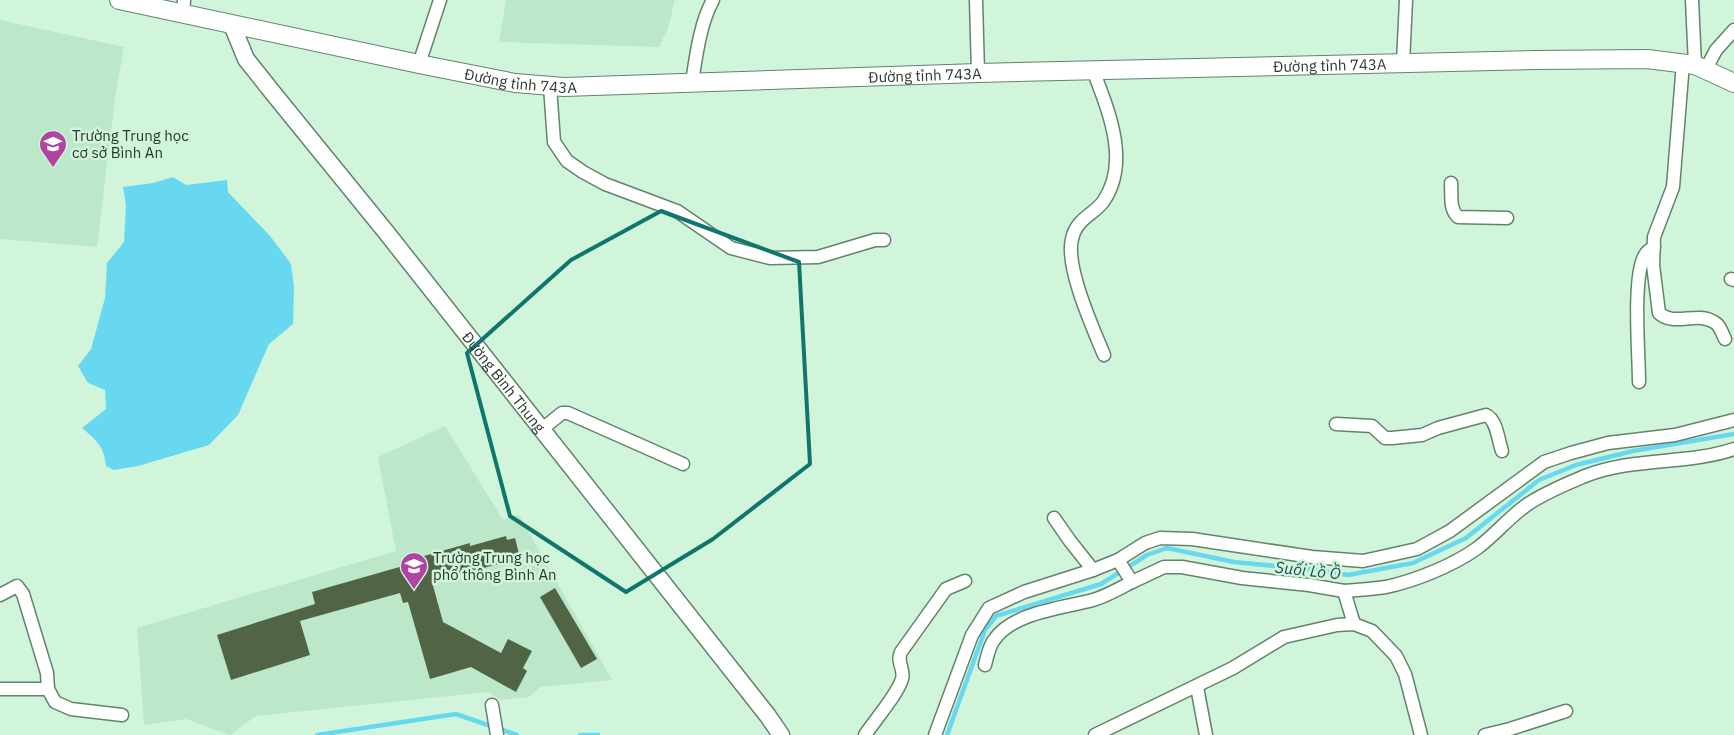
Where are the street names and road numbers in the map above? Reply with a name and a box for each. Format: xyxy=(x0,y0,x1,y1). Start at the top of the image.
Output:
street label: Đường tỉnh 743A xyxy=(1273,54,1387,76)
street label: Đường tỉnh 743A xyxy=(868,63,982,86)
street label: Đường tỉnh 743A xyxy=(463,64,578,97)
street label: Đường Bình Thung xyxy=(458,327,550,436)

